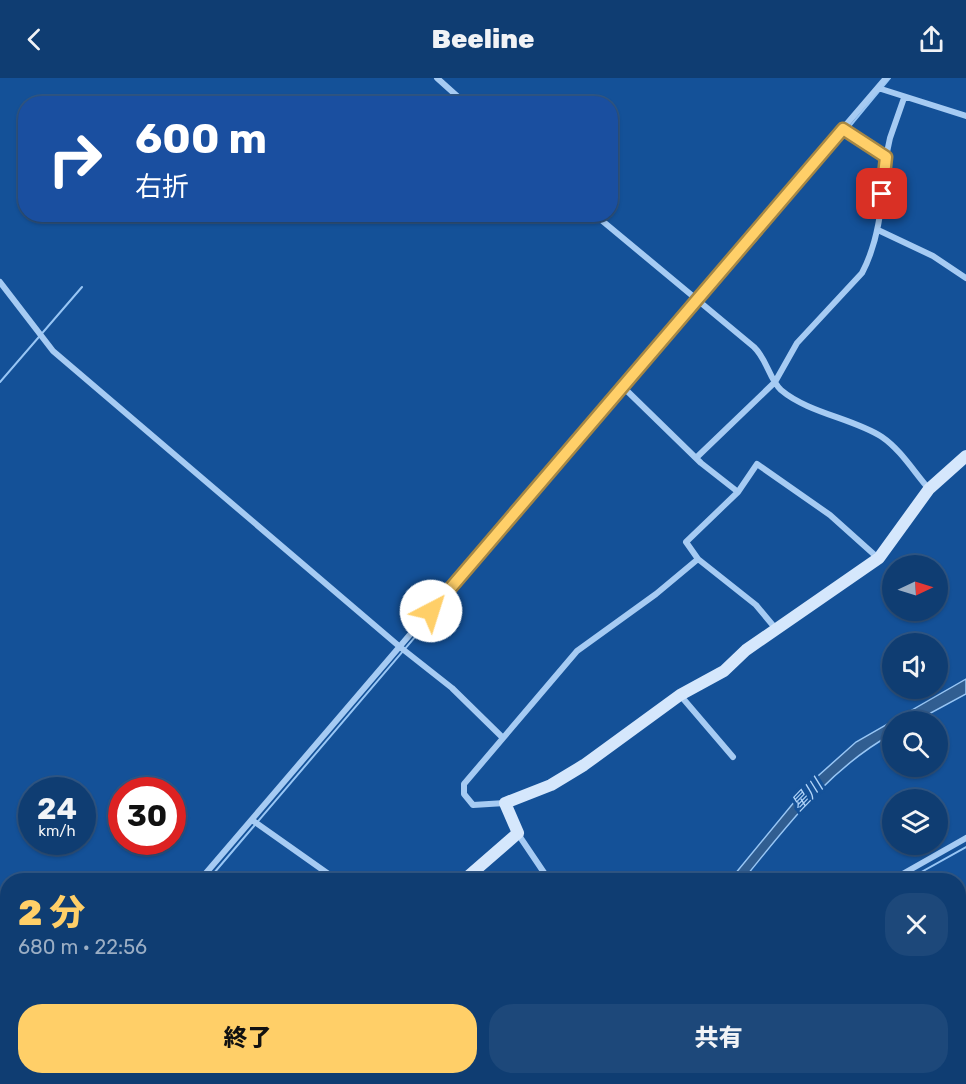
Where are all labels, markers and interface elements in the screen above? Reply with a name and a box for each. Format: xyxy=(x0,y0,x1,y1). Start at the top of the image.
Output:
icon: back xyxy=(18,23,51,56)
text: Beeline xyxy=(432,23,534,55)
icon: share xyxy=(915,23,948,56)
text: 600 m xyxy=(135,114,267,164)
icon: right xyxy=(36,120,114,198)
pin xyxy=(856,168,907,219)
text: 右折 xyxy=(135,171,189,203)
icon: arrive xyxy=(865,177,898,210)
north arrow xyxy=(882,555,948,621)
map controls xyxy=(882,555,948,855)
position arrow xyxy=(399,579,463,643)
button: sound xyxy=(882,633,948,699)
button: search xyxy=(882,711,948,777)
water label: 星川 xyxy=(787,773,829,816)
speed limit sign: 30 xyxy=(108,777,186,855)
button: layers xyxy=(882,789,948,855)
text: 24 xyxy=(37,791,77,827)
text: km/h xyxy=(38,822,76,840)
text: 2 分 xyxy=(18,891,86,934)
button: close xyxy=(885,893,948,956)
text: 680 m · 22:56 xyxy=(18,935,147,959)
button: 終了 xyxy=(18,1004,477,1073)
button: 共有 xyxy=(489,1004,948,1073)

